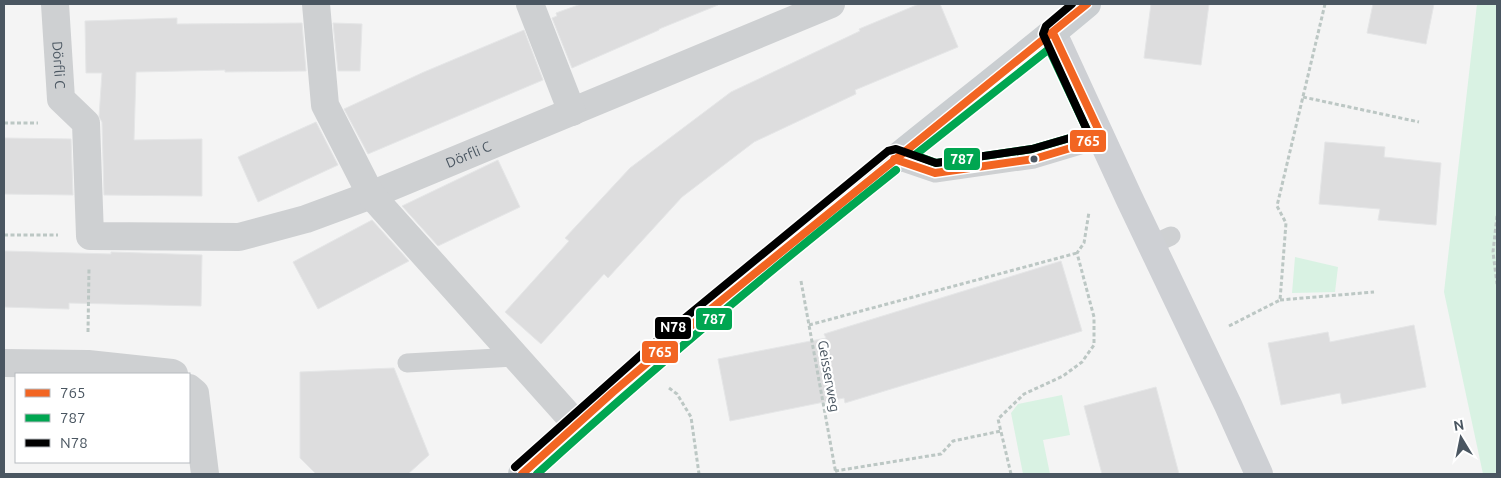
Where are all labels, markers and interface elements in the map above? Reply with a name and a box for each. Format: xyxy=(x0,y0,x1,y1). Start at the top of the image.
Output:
street label: Dörfli C xyxy=(49,41,68,90)
line badge: 765 xyxy=(1069,129,1107,153)
text: 765 xyxy=(1076,133,1100,149)
street label: Dörfli C xyxy=(443,138,494,171)
line badge: 787 xyxy=(943,147,981,171)
text: 787 xyxy=(950,151,974,167)
unlabelled marker xyxy=(1029,154,1039,164)
line badge: 787 xyxy=(695,307,733,331)
text: 787 xyxy=(702,311,726,327)
line badge: N78 xyxy=(654,316,692,340)
text: N78 xyxy=(660,319,686,335)
street label: Geisserweg xyxy=(815,339,843,413)
line badge: 765 xyxy=(641,340,679,364)
text: 765 xyxy=(648,344,672,360)
legend xyxy=(15,373,190,463)
text: 765 xyxy=(60,384,85,401)
text: 787 xyxy=(60,409,85,426)
north arrow xyxy=(1436,413,1486,463)
text: N xyxy=(1452,416,1465,434)
text: N78 xyxy=(60,434,88,451)

